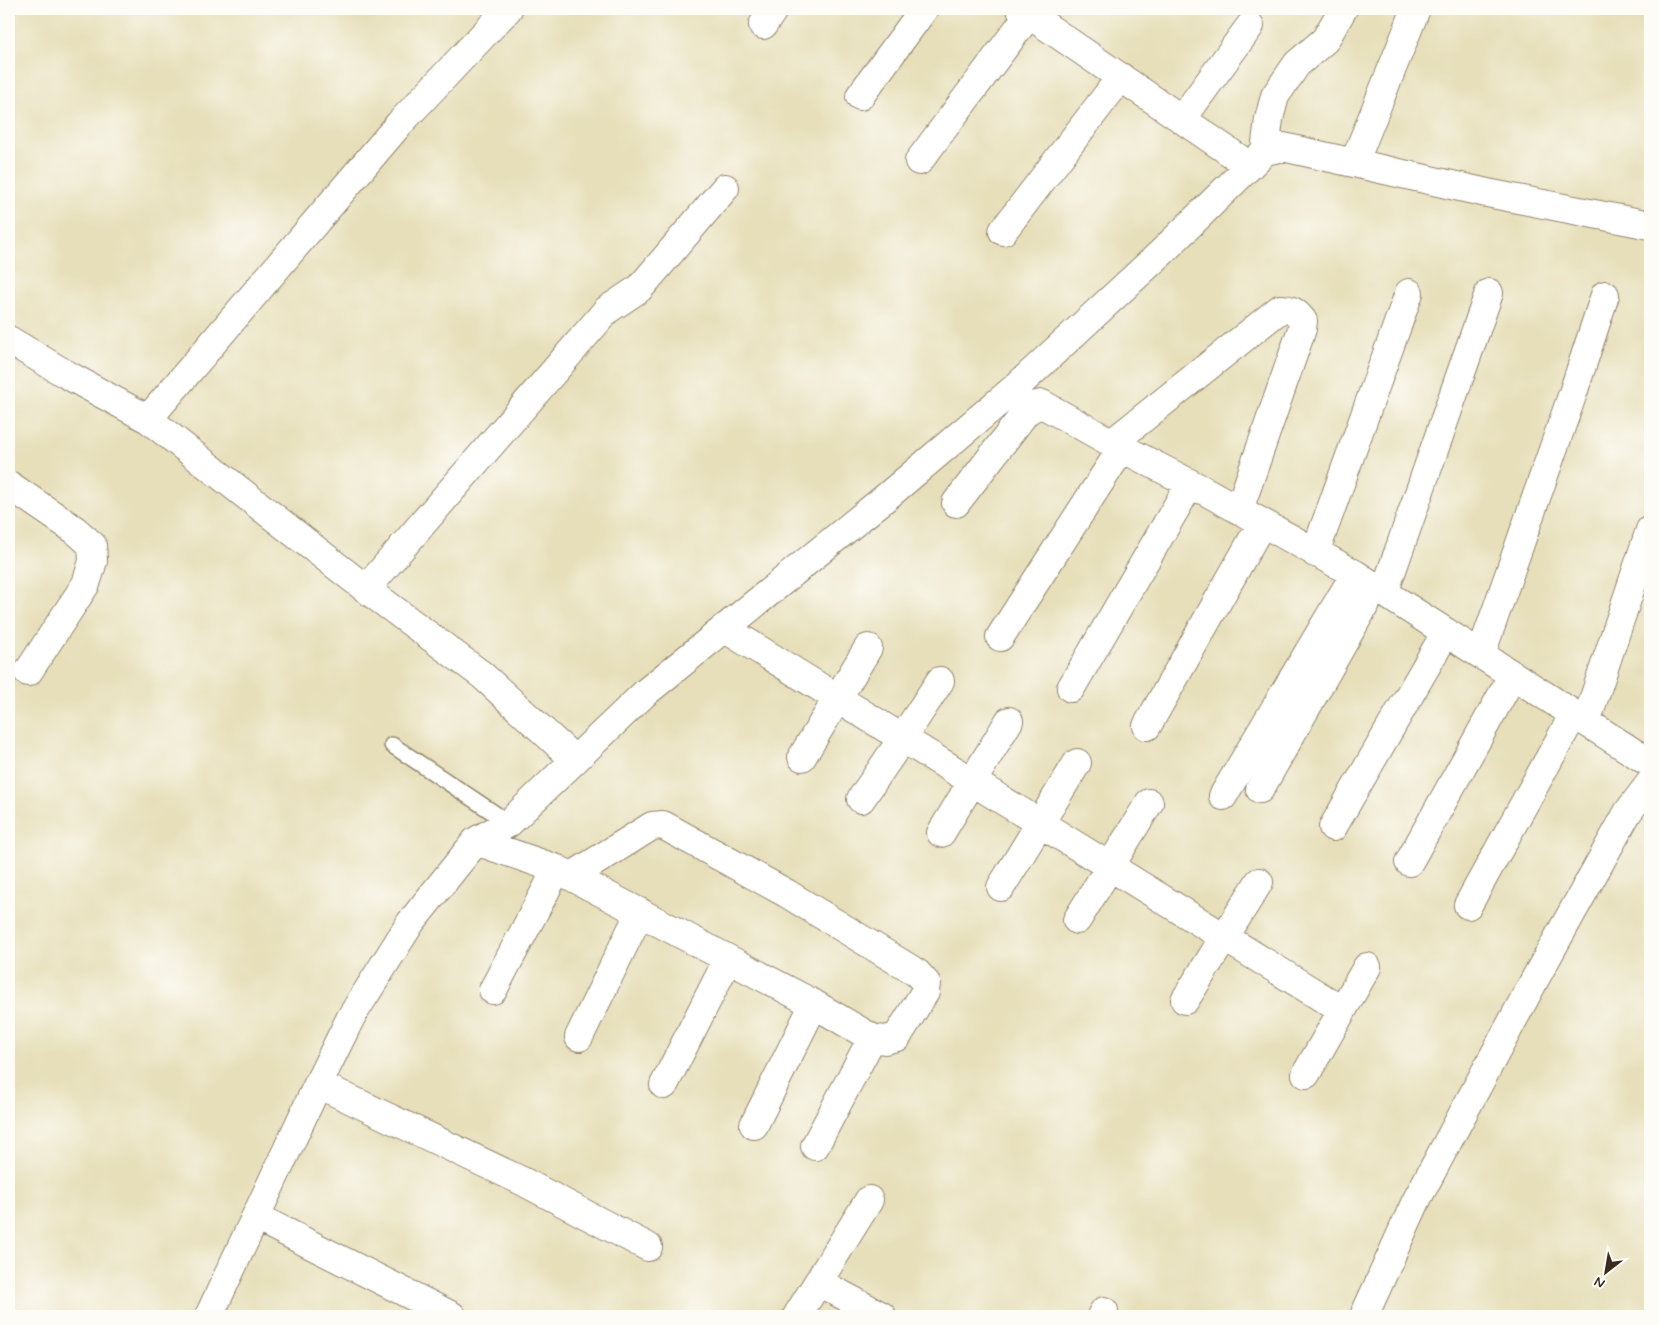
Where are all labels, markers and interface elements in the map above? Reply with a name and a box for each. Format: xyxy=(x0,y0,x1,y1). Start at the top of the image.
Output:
north arrow xyxy=(1582,1248,1632,1298)
text: N xyxy=(1591,1272,1608,1292)

